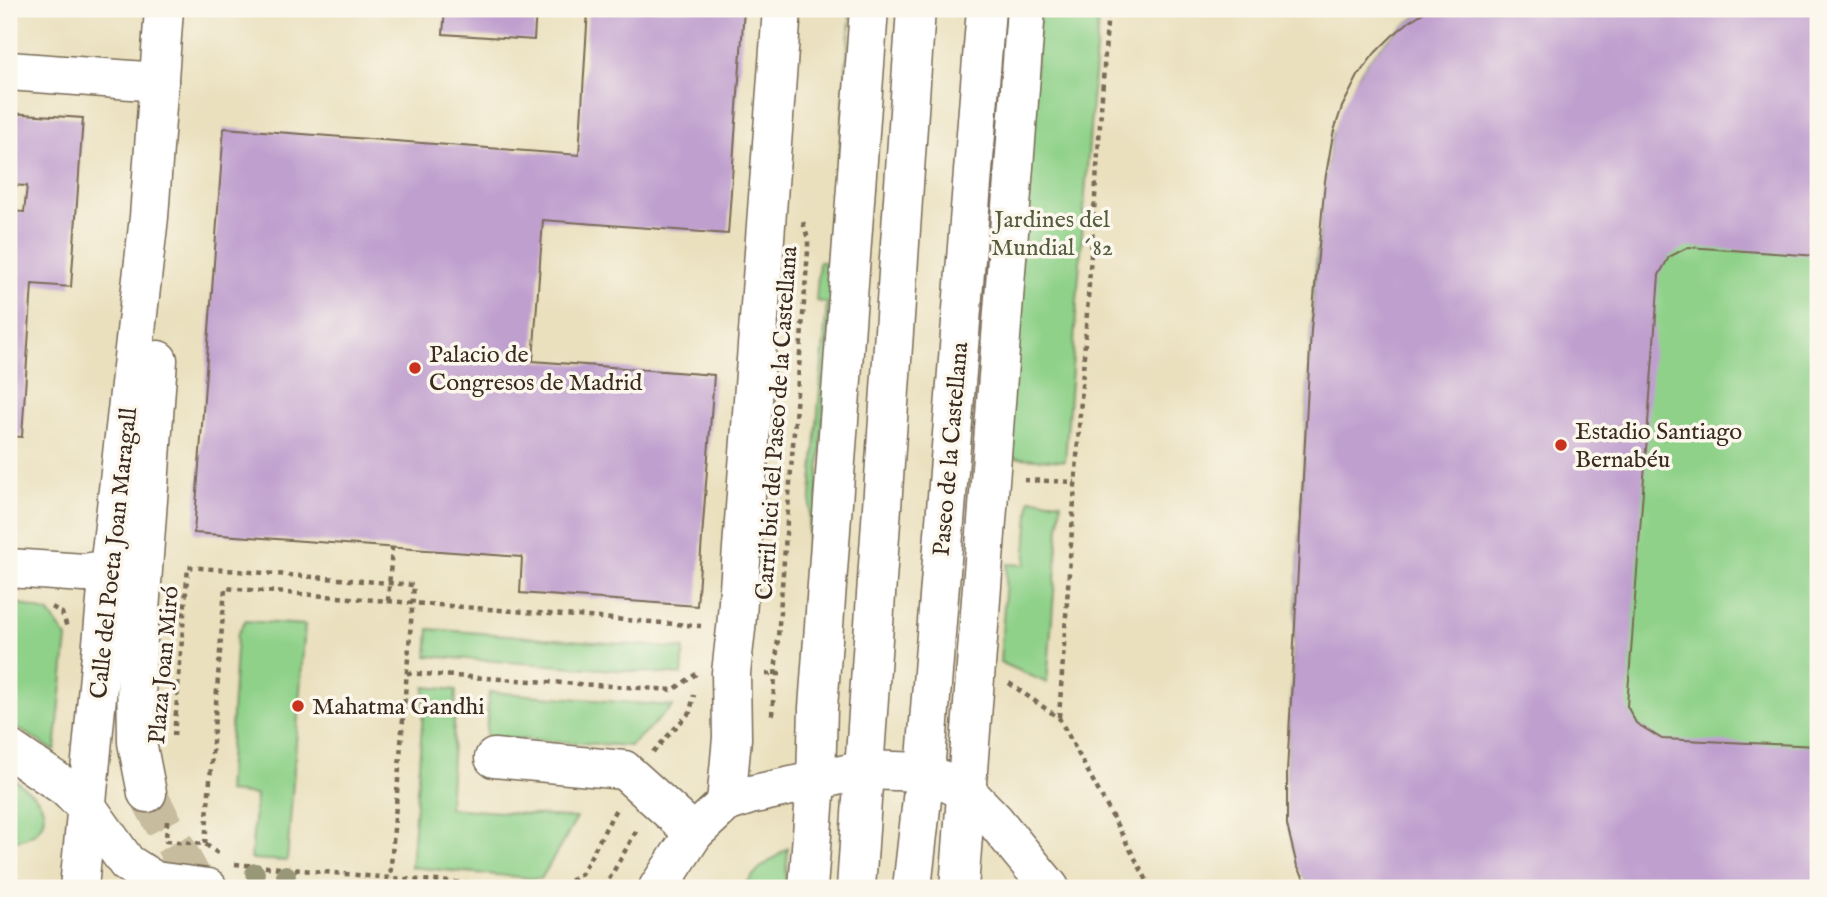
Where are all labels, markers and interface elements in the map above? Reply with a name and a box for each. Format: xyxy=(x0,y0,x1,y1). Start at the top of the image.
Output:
park label: Jardines del Mundial ´82 xyxy=(991,205,1113,264)
street label: Carril bici del Paseo de la Castellana xyxy=(750,244,805,601)
place label: Palacio de Congresos de Madrid xyxy=(429,340,643,399)
street label: Paseo de la Castellana xyxy=(927,340,976,558)
marker: Palacio de Congresos de Madrid xyxy=(407,360,423,376)
street label: Calle del Poeta Joan Maragall xyxy=(84,406,145,700)
place label: Estadio Santiago Bernabéu xyxy=(1575,417,1742,476)
marker: Estadio Santiago Bernabéu xyxy=(1553,437,1569,453)
street label: Plaza Joan Miró xyxy=(142,585,187,746)
place label: Mahatma Gandhi xyxy=(312,692,485,723)
marker: Mahatma Gandhi xyxy=(290,698,306,714)

